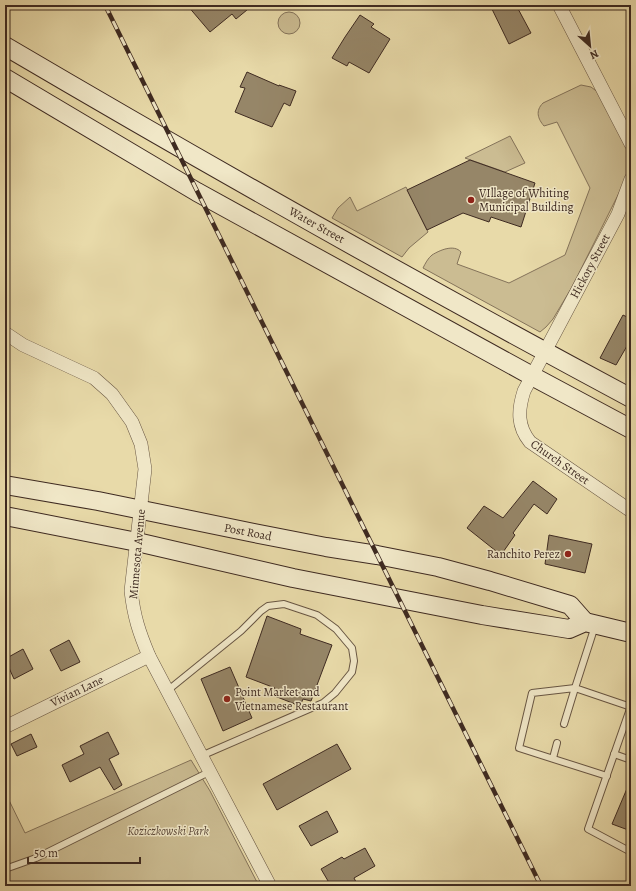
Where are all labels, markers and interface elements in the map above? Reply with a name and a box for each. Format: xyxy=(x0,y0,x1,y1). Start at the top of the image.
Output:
north arrow xyxy=(570,26,610,66)
text: N xyxy=(587,46,601,63)
place label: VIllage of Whiting Municipal Building xyxy=(478,185,573,215)
marker: VIllage of Whiting Municipal Building xyxy=(466,195,476,205)
street label: Water Street xyxy=(285,203,348,247)
street label: Hickory Street xyxy=(566,231,614,301)
street label: Church Street xyxy=(527,436,593,488)
street label: Minnesota Avenue xyxy=(125,508,149,600)
street label: Post Road xyxy=(223,520,274,545)
place label: Ranchito Perez xyxy=(487,546,560,562)
marker: Ranchito Perez xyxy=(563,549,573,559)
street label: Vivian Lane xyxy=(47,671,106,711)
place label: Point Market and Vietnamese Restaurant xyxy=(234,684,349,714)
marker: Point Market and Vietnamese Restaurant xyxy=(222,694,232,704)
park label: Koziczkowski Park xyxy=(127,823,209,839)
scale bar xyxy=(28,839,140,865)
text: 50 m xyxy=(34,845,58,861)

